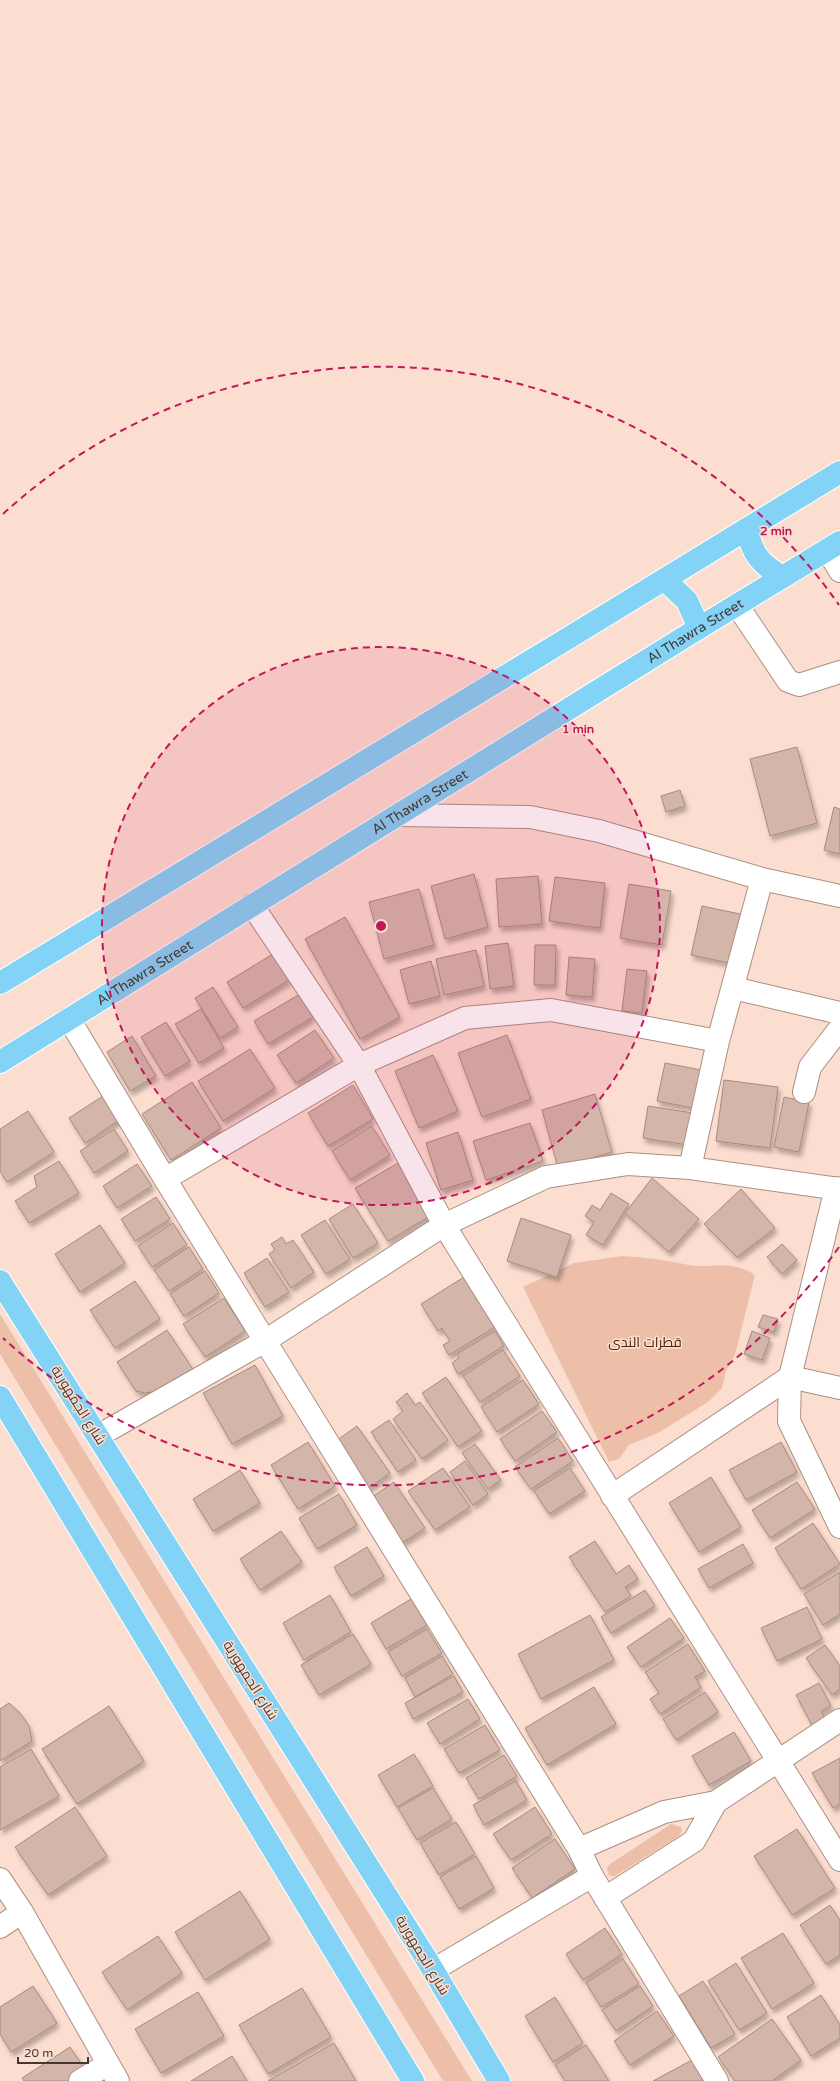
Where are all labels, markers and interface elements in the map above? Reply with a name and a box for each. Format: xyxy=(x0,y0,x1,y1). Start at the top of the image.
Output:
text: 2 min xyxy=(760,524,792,538)
street label: Al Thawra Street xyxy=(644,595,747,667)
text: 1 min xyxy=(562,722,594,736)
street label: Al Thawra Street xyxy=(369,765,472,838)
centre of rings xyxy=(374,919,388,933)
street label: Al Thawra Street xyxy=(93,936,197,1009)
park label: قطرات الندى xyxy=(608,1334,682,1351)
street label: شارع الجمهورية xyxy=(47,1362,110,1448)
street label: شارع الجمهورية xyxy=(219,1637,282,1723)
street label: شارع الجمهورية xyxy=(392,1912,453,1998)
scale bar xyxy=(18,2039,88,2065)
text: 20 m xyxy=(24,2046,53,2060)

